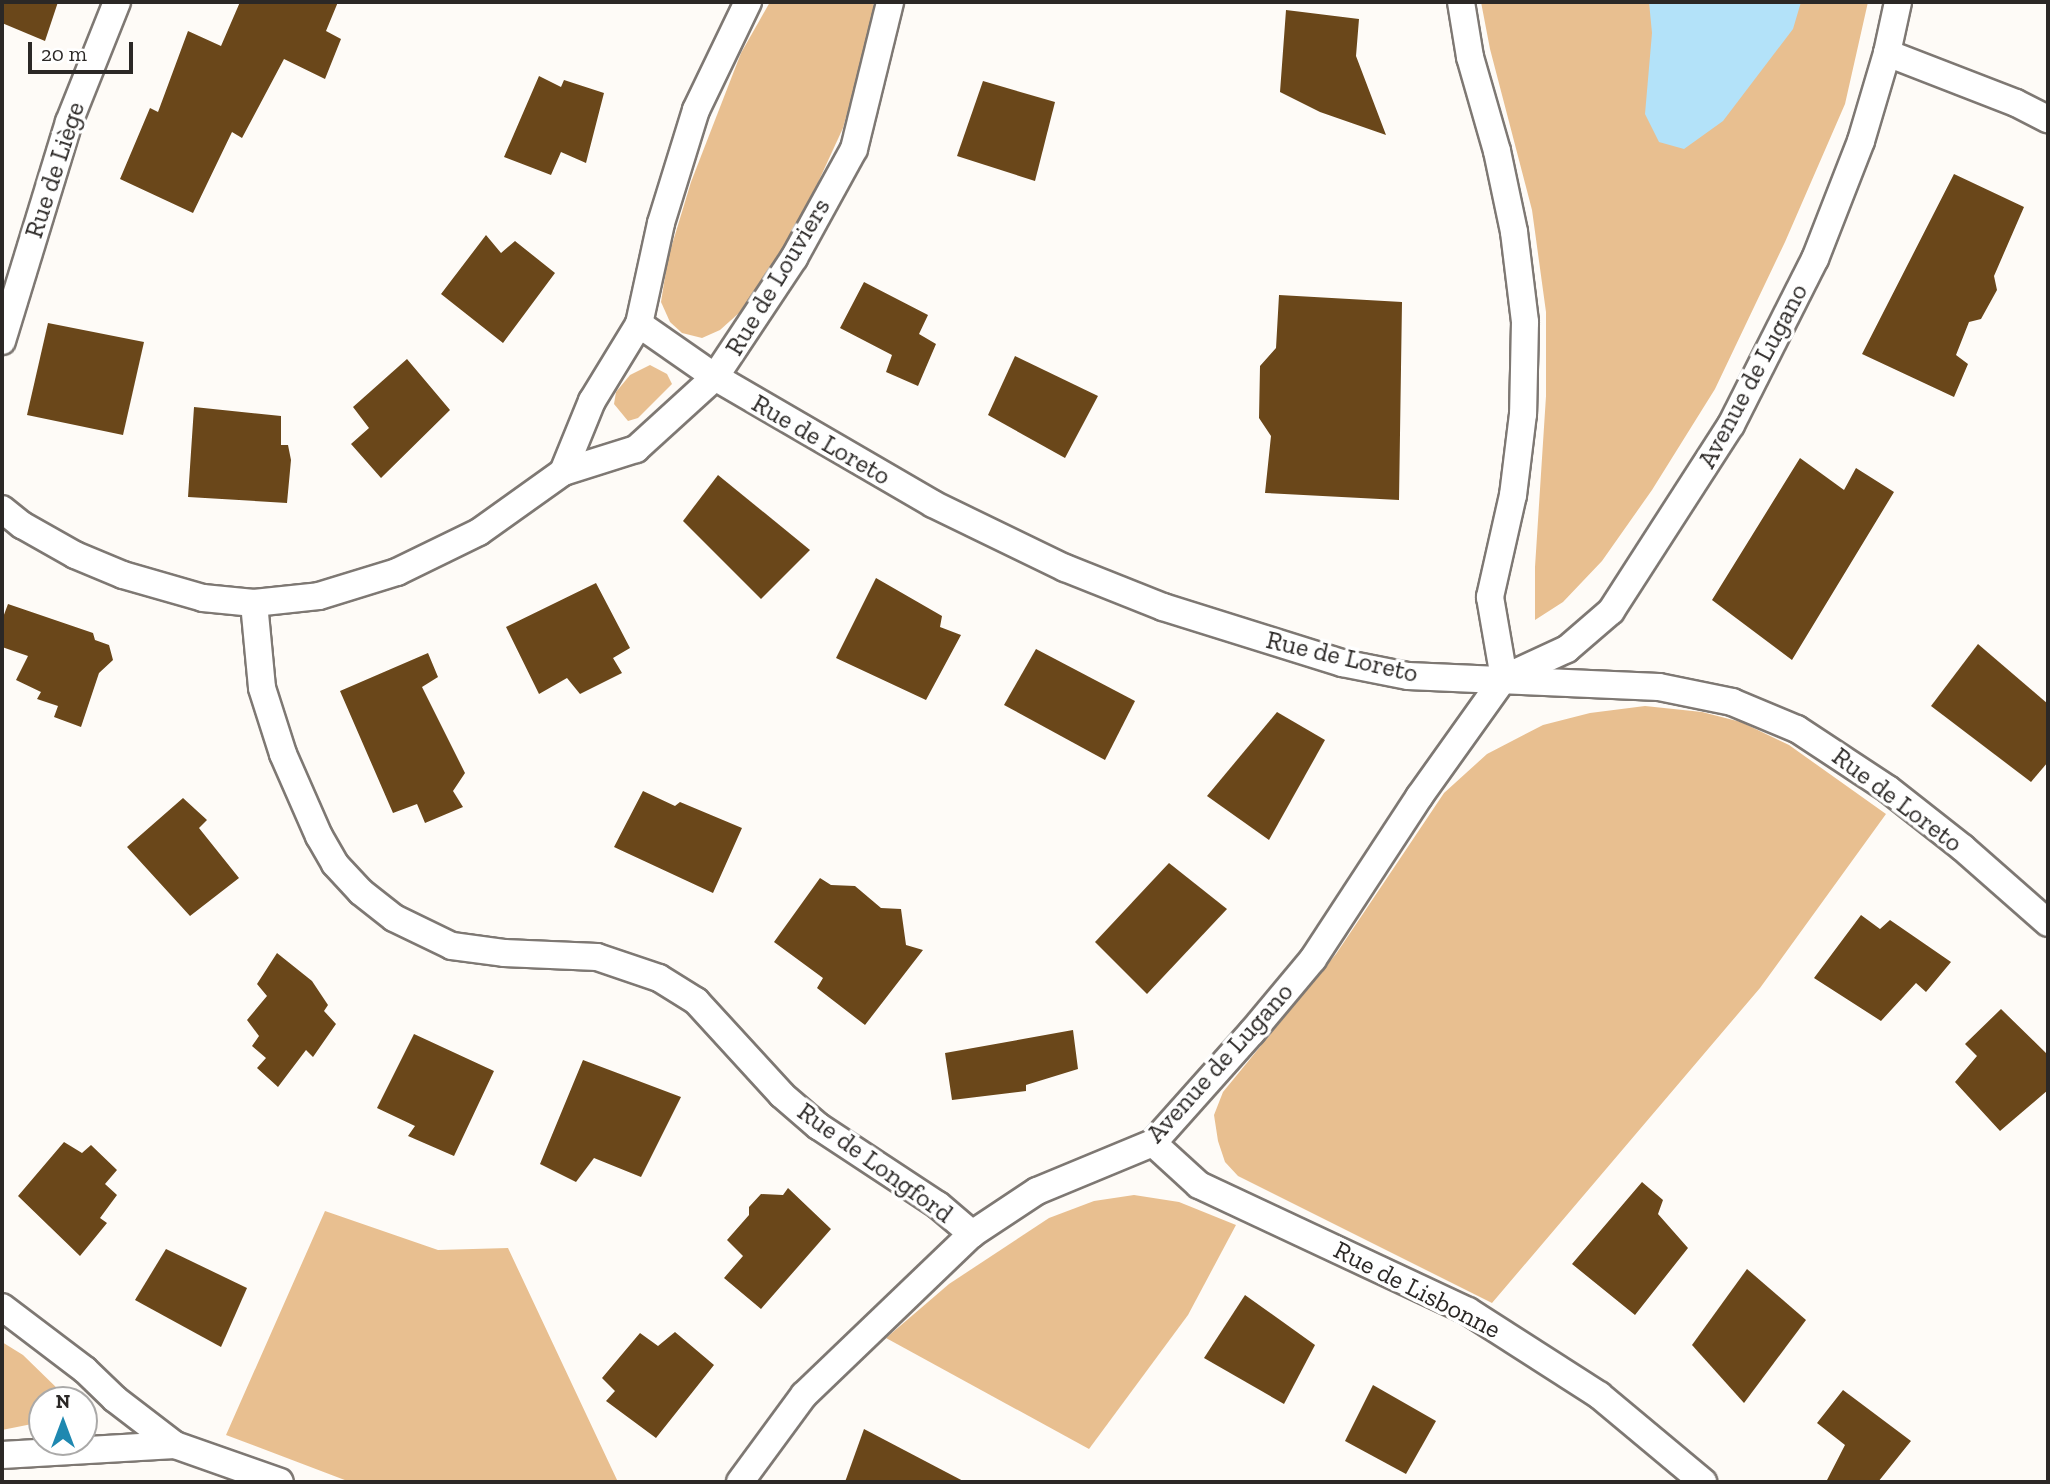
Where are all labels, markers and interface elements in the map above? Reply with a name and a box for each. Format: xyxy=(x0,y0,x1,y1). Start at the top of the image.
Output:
scale bar xyxy=(32,28,136,72)
text: 20 m xyxy=(41,41,87,66)
street label: Rue de Liège xyxy=(18,98,92,242)
street label: Rue de Louviers xyxy=(719,193,837,361)
street label: Avenue de Lugano xyxy=(1691,279,1815,473)
street label: Rue de Loreto xyxy=(746,388,896,492)
street label: Rue de Loreto xyxy=(1263,624,1421,690)
street label: Rue de Loreto xyxy=(1826,741,1968,859)
street label: Avenue de Lugano xyxy=(1140,977,1300,1149)
street label: Rue de Longford xyxy=(791,1096,959,1230)
street label: Rue de Lisbonne xyxy=(1328,1235,1506,1345)
north arrow xyxy=(28,1386,98,1456)
text: N xyxy=(56,1390,70,1413)

